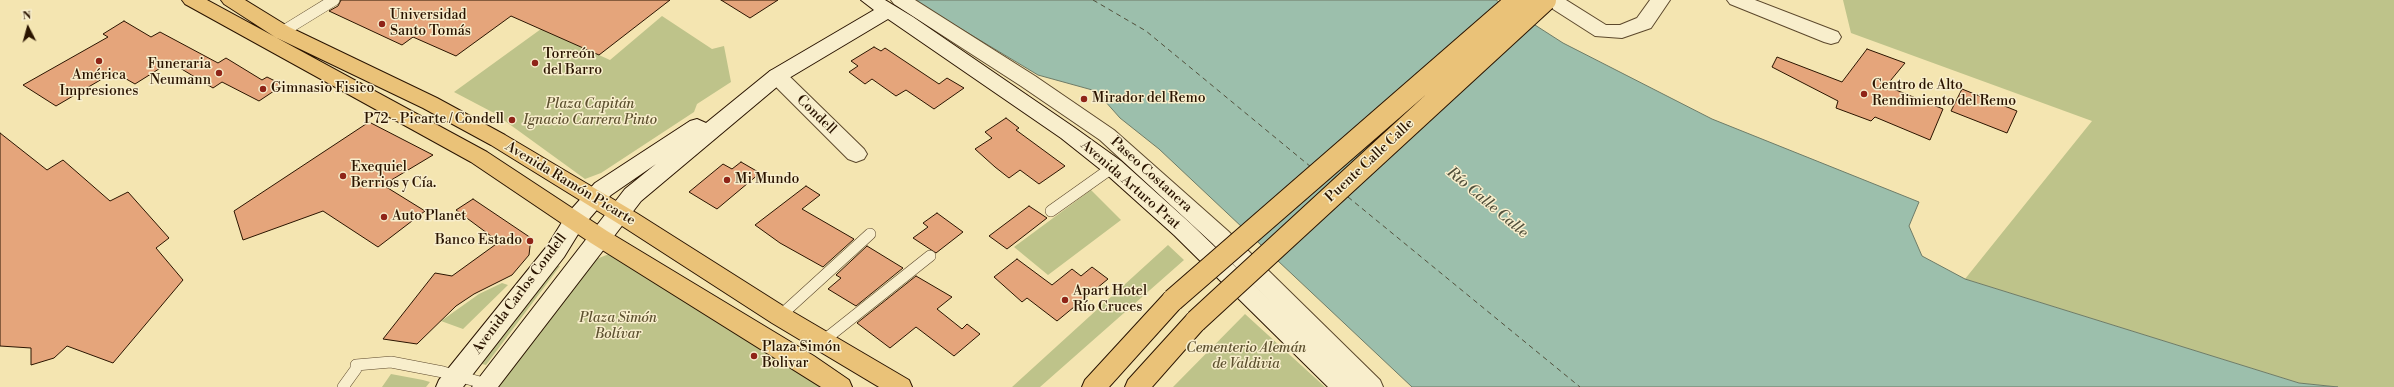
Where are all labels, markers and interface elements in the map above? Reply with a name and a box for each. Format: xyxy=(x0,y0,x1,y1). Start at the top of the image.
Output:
north arrow xyxy=(8,8,48,48)
place label: Universidad Santo Tomás xyxy=(390,8,471,40)
text: N xyxy=(22,9,32,23)
marker: Universidad Santo Tomás xyxy=(377,19,387,29)
place label: Torreón del Barro xyxy=(543,47,602,80)
marker: América Impresiones xyxy=(94,56,104,66)
place label: Funeraria Neumann xyxy=(147,57,211,90)
marker: Torreón del Barro xyxy=(530,58,540,68)
place label: América Impresiones xyxy=(60,68,138,100)
marker: Funeraria Neumann xyxy=(214,68,224,78)
place label: Centro de Alto Rendimiento del Remo xyxy=(1872,78,2016,110)
place label: Gimnasio Fisico xyxy=(271,81,374,97)
marker: Gimnasio Fisico xyxy=(258,84,268,94)
marker: Centro de Alto Rendimiento del Remo xyxy=(1859,89,1869,99)
place label: Mirador del Remo xyxy=(1092,91,1206,107)
street label: Condell xyxy=(792,92,840,138)
marker: Mirador del Remo xyxy=(1079,94,1089,104)
park label: Plaza Capitán Ignacio Carrera Pinto xyxy=(523,97,657,130)
place label: P72 - Picarte / Condell xyxy=(364,112,504,128)
marker: P72 - Picarte / Condell xyxy=(507,115,517,125)
street label: Puente Calle Calle xyxy=(1322,116,1418,206)
street label: Paseo Costanera xyxy=(1107,134,1195,216)
street label: Avenida Arturo Prat xyxy=(1077,137,1183,233)
street label: Avenida Ramón Picarte xyxy=(502,138,638,230)
place label: Exequiel Berrios y Cía. xyxy=(351,160,436,192)
water label: Río Calle Calle xyxy=(1443,164,1531,242)
marker: Exequiel Berrios y Cía. xyxy=(338,171,348,181)
place label: Mi Mundo xyxy=(735,172,799,188)
marker: Mi Mundo xyxy=(722,175,732,185)
place label: Auto Planet xyxy=(392,209,466,225)
marker: Auto Planet xyxy=(379,212,389,222)
street label: Avenida Carlos Condell xyxy=(469,231,571,357)
place label: Banco Estado xyxy=(435,233,522,249)
marker: Banco Estado xyxy=(525,236,535,246)
place label: Apart Hotel Río Cruces xyxy=(1073,284,1147,316)
marker: Apart Hotel Río Cruces xyxy=(1060,295,1070,305)
park label: Plaza Simón Bolívar xyxy=(579,311,657,344)
place label: Plaza Simón Bolivar xyxy=(762,340,841,372)
park label: Cementerio Alemán de Valdivia xyxy=(1186,341,1306,374)
marker: Plaza Simón Bolivar xyxy=(749,351,759,361)

